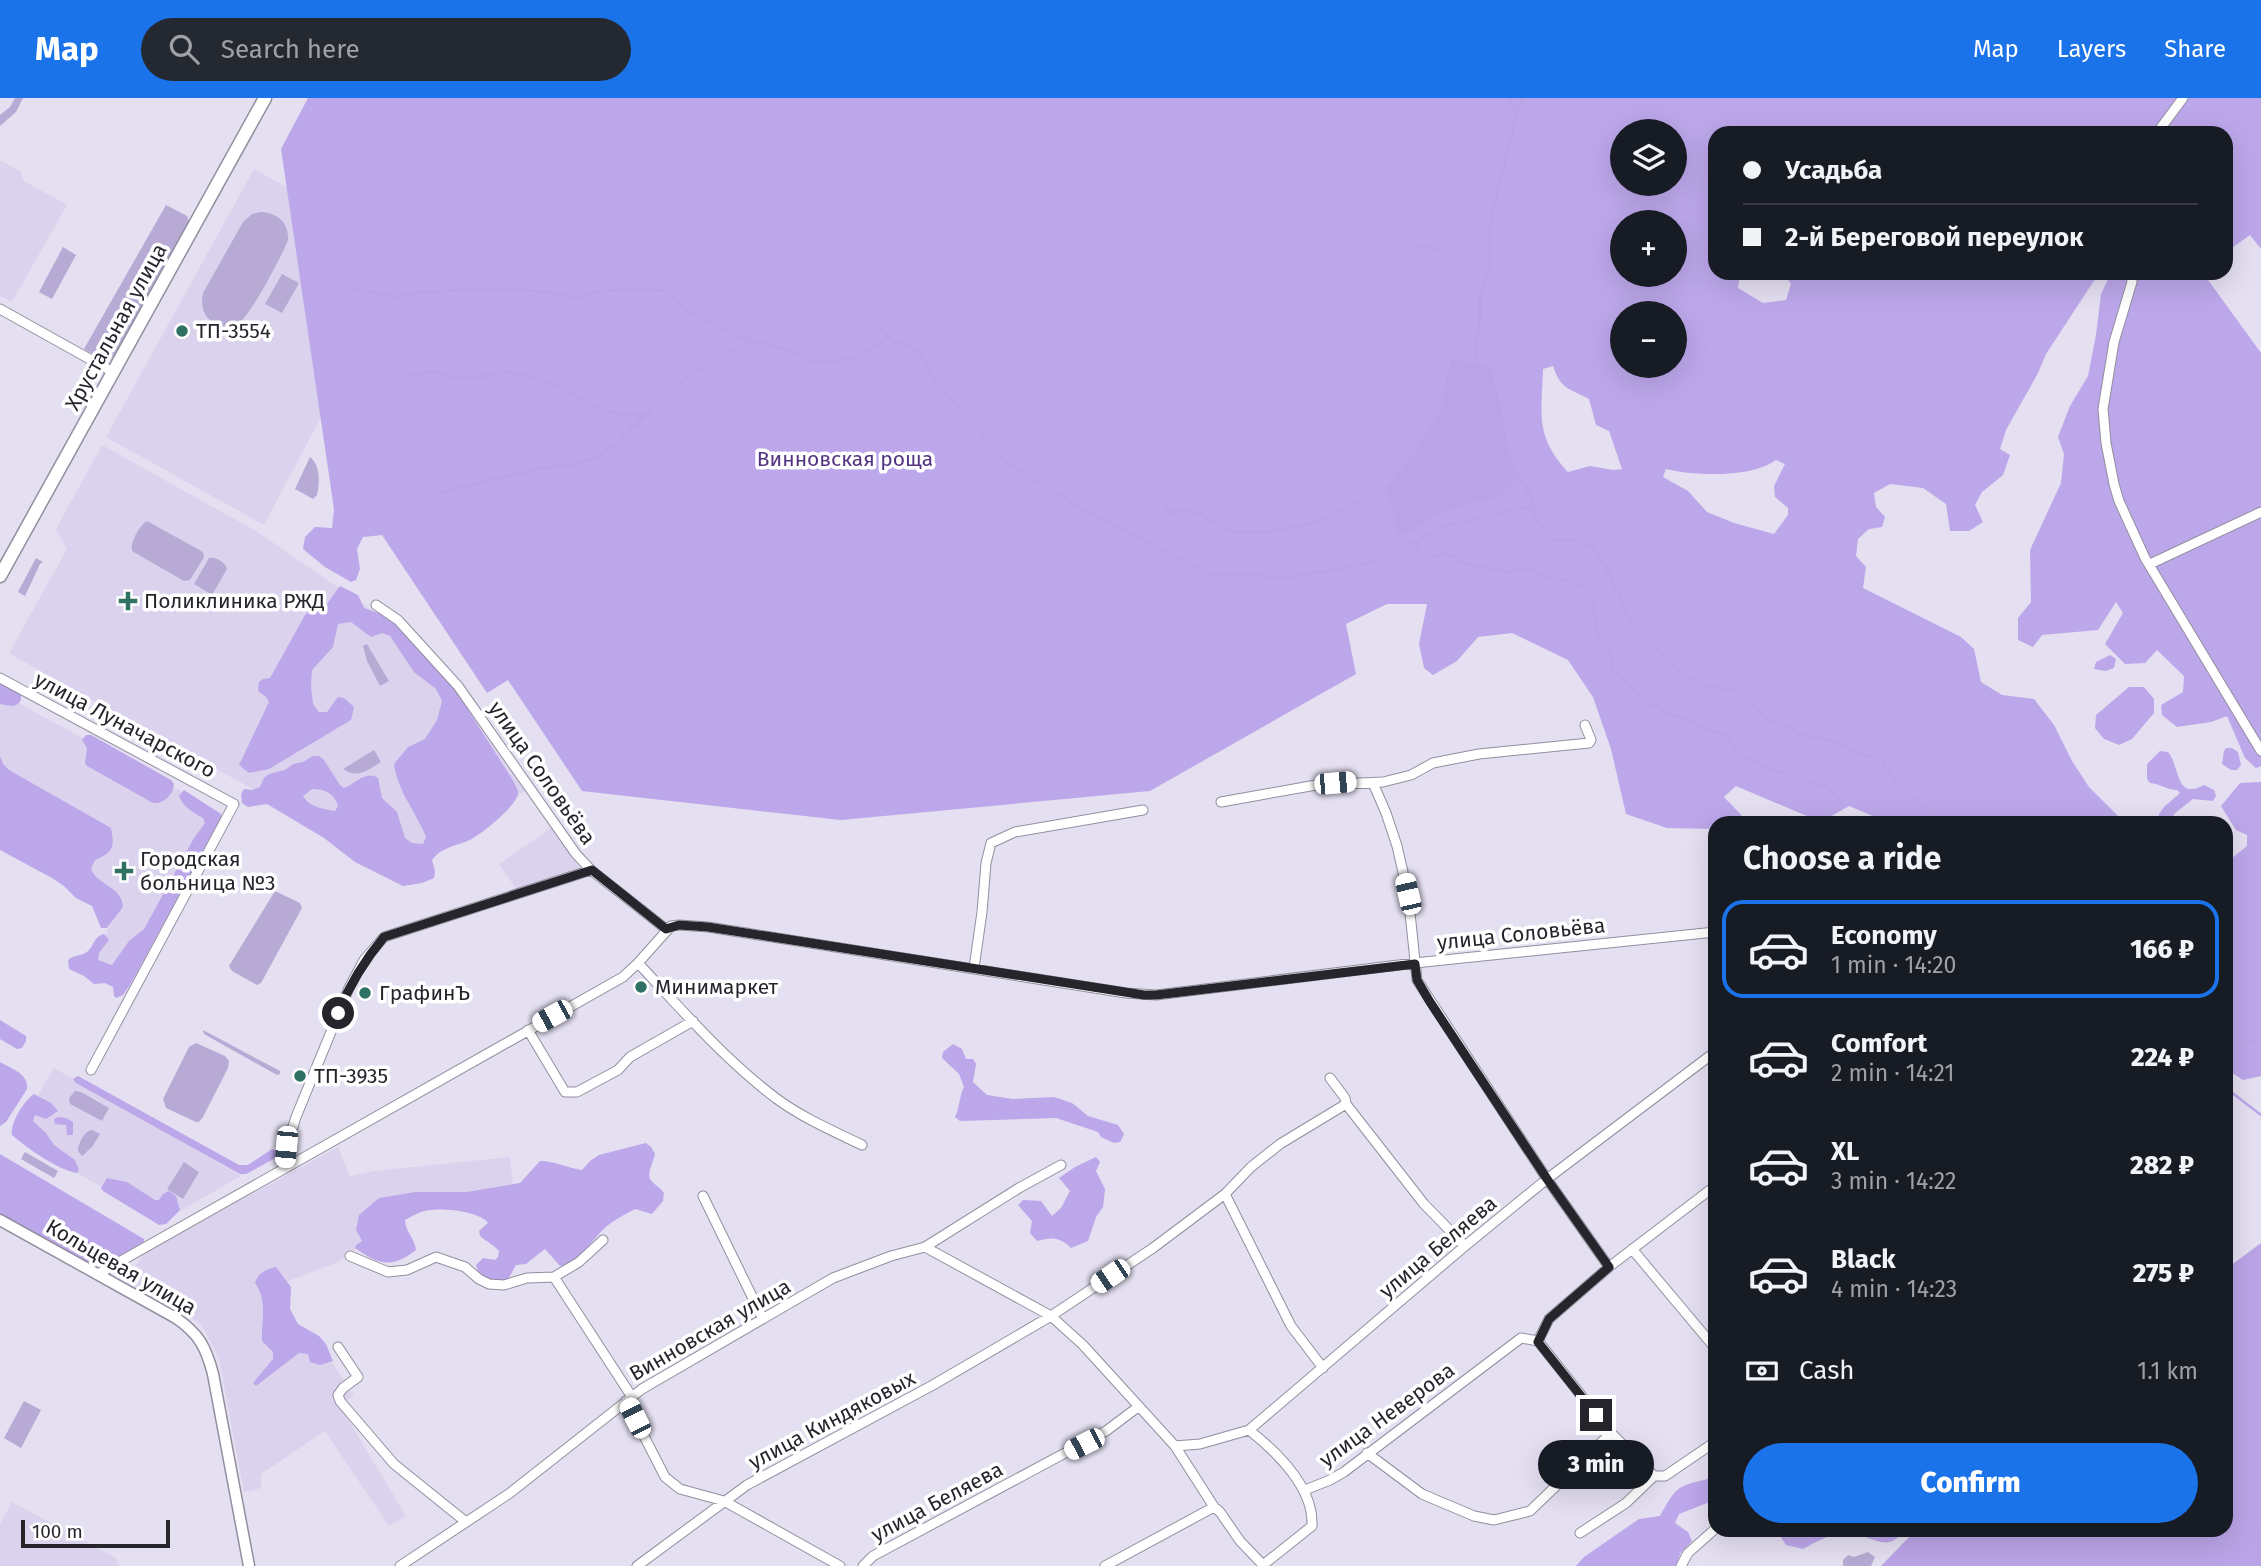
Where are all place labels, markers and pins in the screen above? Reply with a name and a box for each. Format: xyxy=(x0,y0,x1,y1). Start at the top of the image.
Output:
place label: ТП-3554 xyxy=(196,318,271,344)
marker: ТП-3554 xyxy=(174,323,190,339)
place label: Поликлиника РЖД xyxy=(144,588,325,614)
marker: Поликлиника РЖД xyxy=(118,591,138,611)
place label: Городская больница №3 xyxy=(140,846,276,896)
marker: Городская больница №3 xyxy=(114,861,134,881)
place label: Минимаркет xyxy=(655,974,779,1000)
marker: Минимаркет xyxy=(633,979,649,995)
place label: ГрафинЪ xyxy=(379,980,470,1006)
marker: ГрафинЪ xyxy=(357,985,373,1001)
place label: ТП-3935 xyxy=(314,1063,388,1089)
marker: ТП-3935 xyxy=(292,1068,308,1084)

